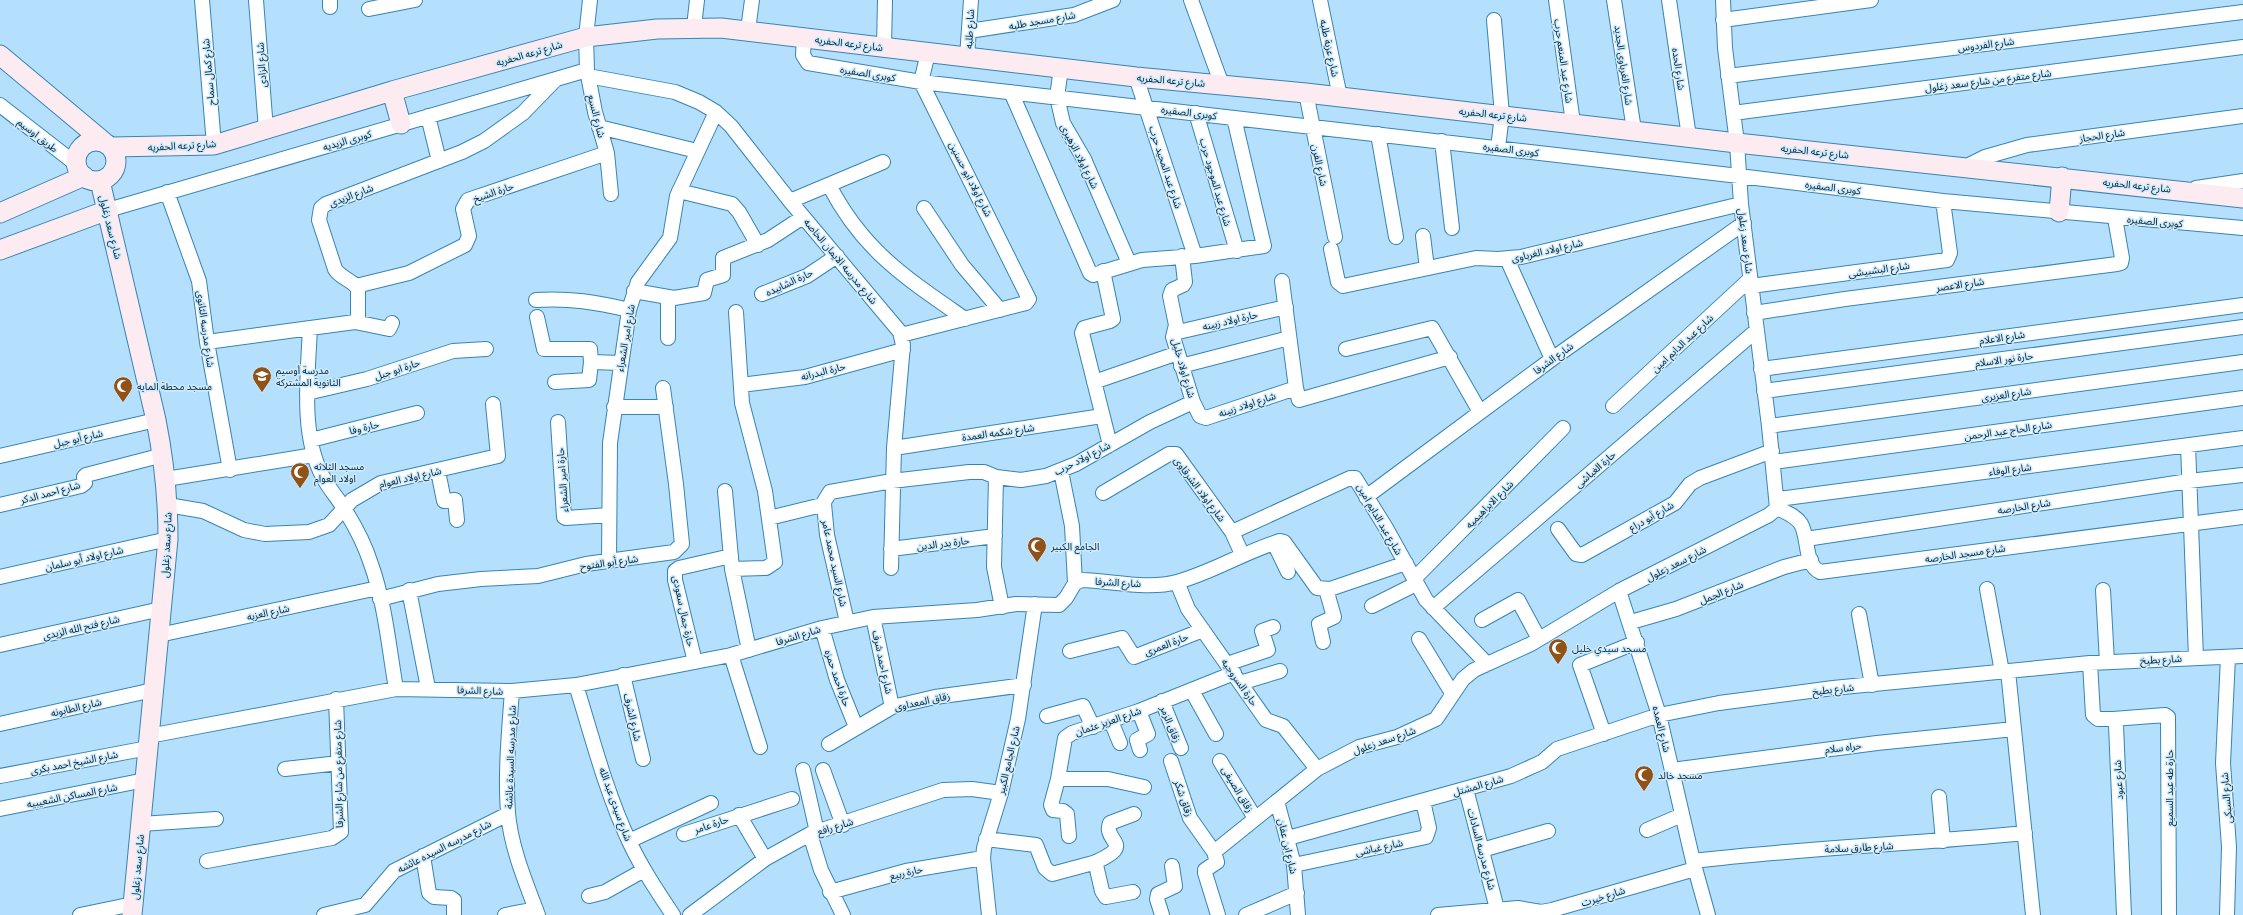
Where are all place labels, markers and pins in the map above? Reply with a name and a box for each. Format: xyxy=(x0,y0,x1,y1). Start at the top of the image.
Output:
school or university icon: مدرسة أوسيم الثانوية المشتركة xyxy=(251,365,273,393)
place label: مدرسة أوسيم الثانوية المشتركة xyxy=(276,365,341,389)
mosque icon: مسجد محطة المايه xyxy=(112,375,134,403)
place label: مسجد محطة المايه xyxy=(137,381,212,392)
mosque icon: مسجد الثلاثه اولاد العوام xyxy=(289,461,311,489)
place label: مسجد الثلاثه اولاد العوام xyxy=(314,461,364,487)
mosque icon: الجامع الكبير xyxy=(1026,535,1048,563)
place label: الجامع الكبير xyxy=(1050,541,1099,554)
mosque icon: مسجد سيدي خليل xyxy=(1547,637,1569,665)
place label: مسجد سيدي خليل xyxy=(1572,643,1646,656)
mosque icon: مسجد خالد xyxy=(1633,764,1655,792)
place label: مسجد خالد xyxy=(1658,770,1702,781)

